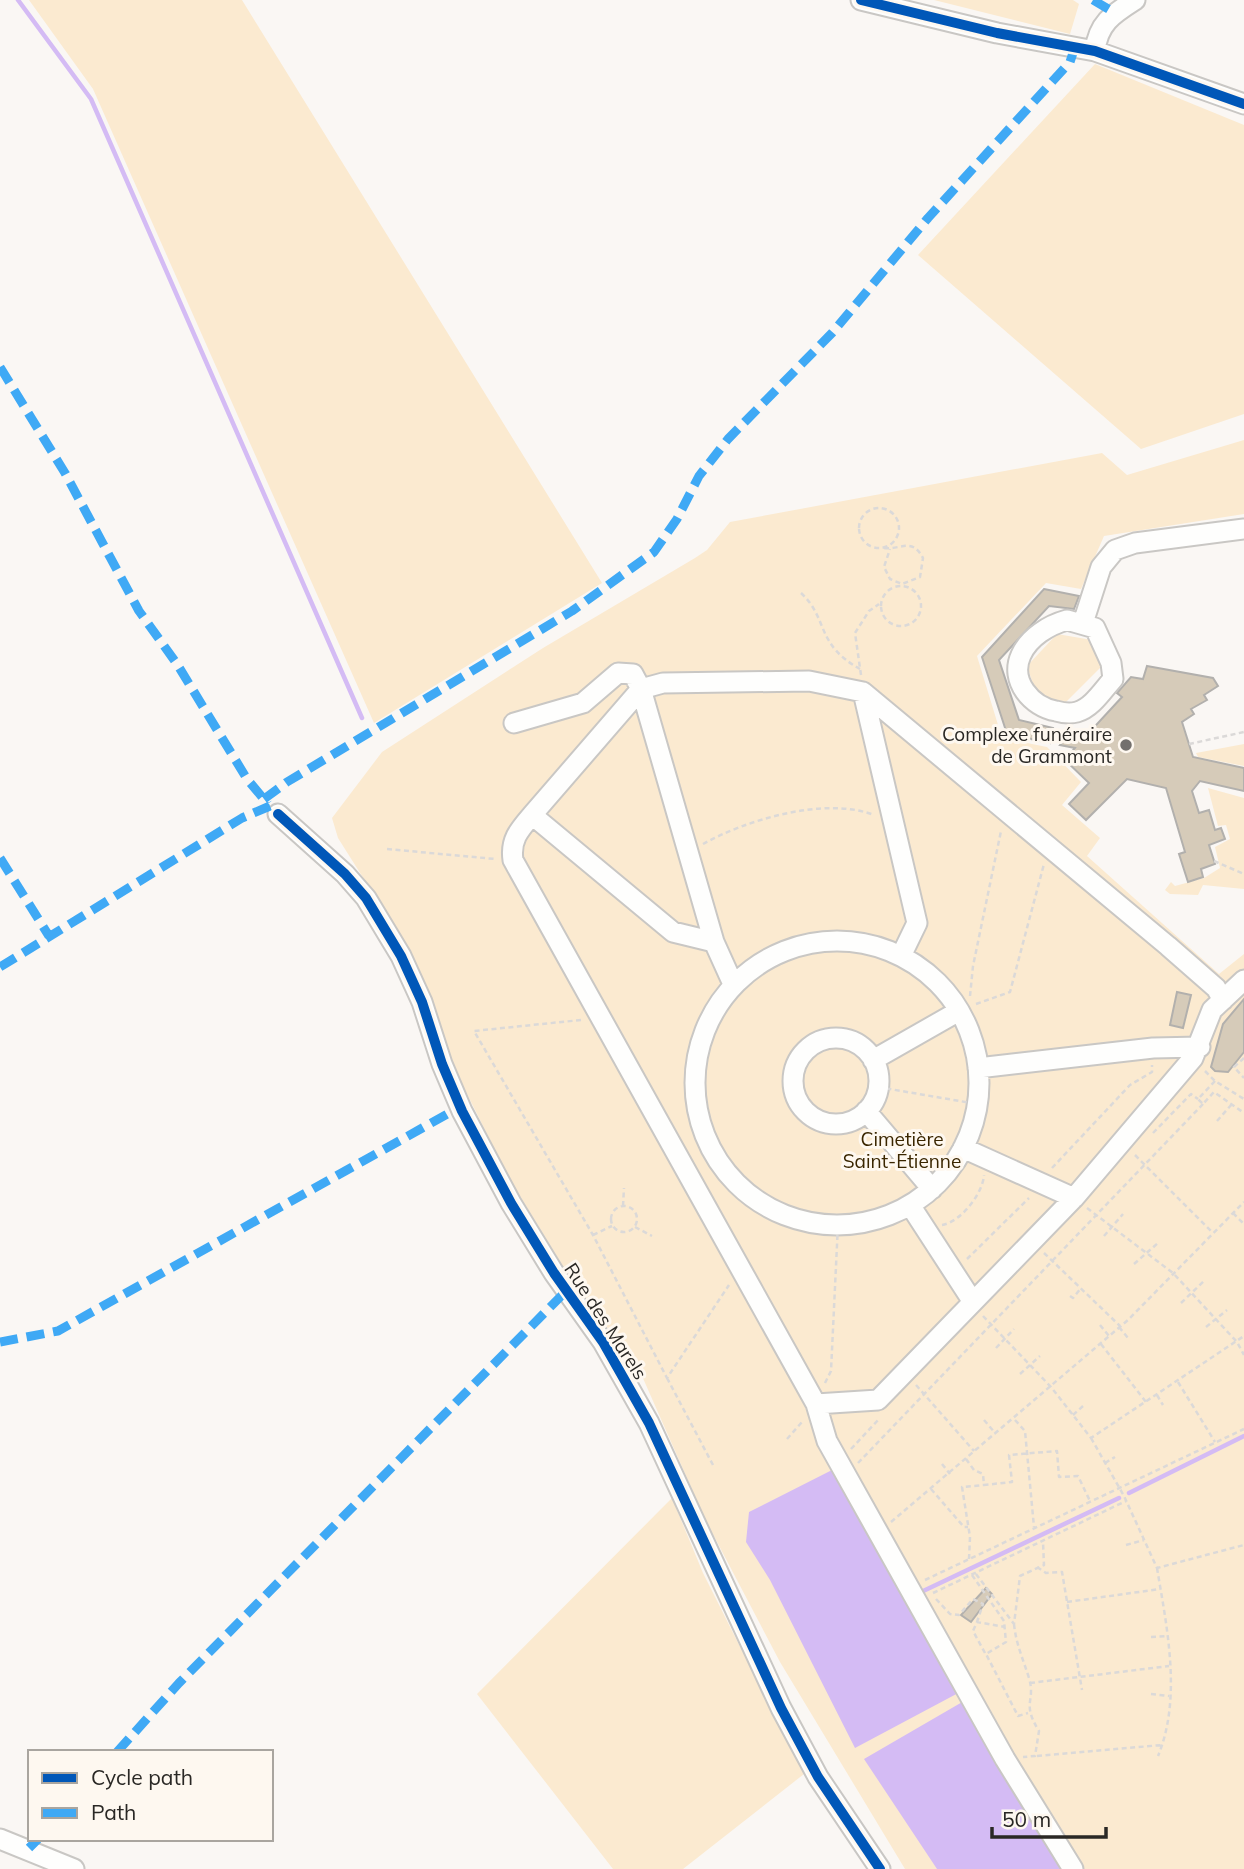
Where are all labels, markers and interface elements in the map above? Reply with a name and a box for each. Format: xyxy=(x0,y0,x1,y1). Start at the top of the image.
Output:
place label: Complexe funéraire de Grammont xyxy=(942,722,1112,768)
marker: Complexe funéraire de Grammont xyxy=(1118,737,1134,753)
park label: Cimetière Saint-Étienne xyxy=(843,1127,961,1173)
street label: Rue des Marels xyxy=(559,1258,653,1384)
legend xyxy=(28,1750,273,1841)
text: Cycle path xyxy=(91,1764,193,1790)
scale bar xyxy=(992,1796,1106,1840)
text: Path xyxy=(91,1799,136,1825)
text: 50 m xyxy=(1002,1806,1051,1832)

